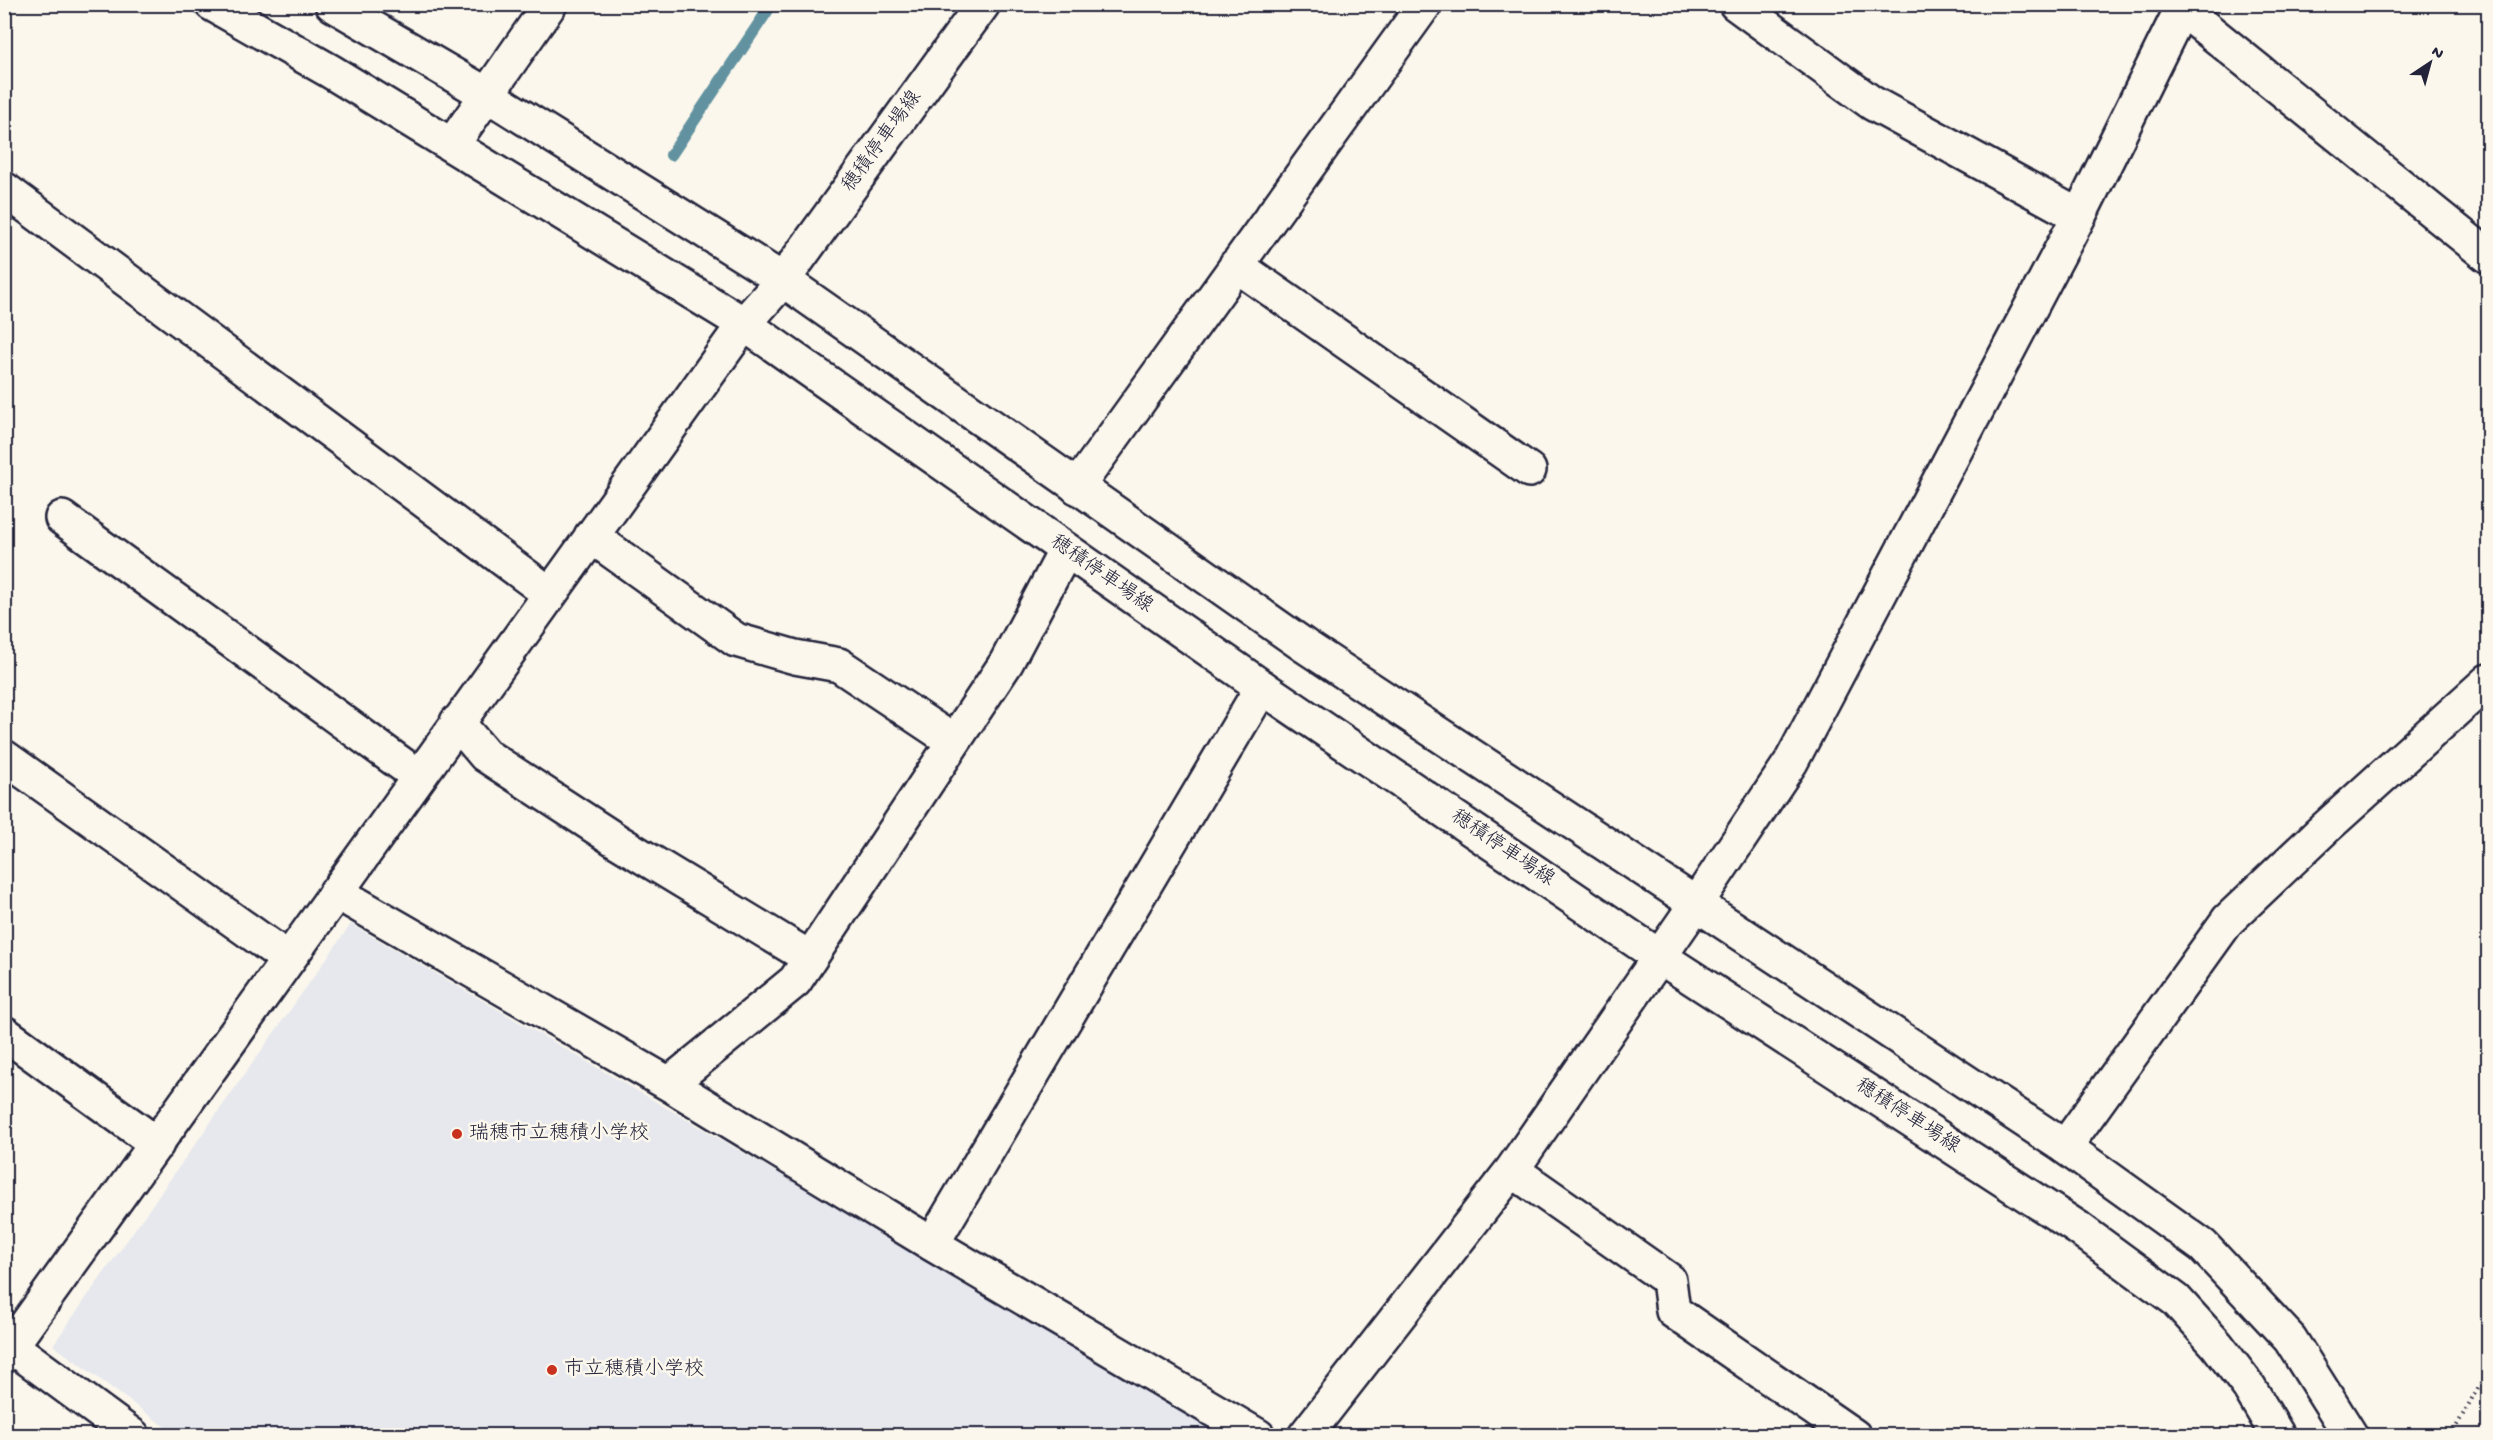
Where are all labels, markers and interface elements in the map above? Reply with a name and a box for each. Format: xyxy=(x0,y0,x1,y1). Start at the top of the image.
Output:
north arrow xyxy=(2400,33,2460,93)
text: N xyxy=(2427,43,2447,65)
street label: 穂積停車場線 xyxy=(837,86,928,197)
street label: 穂積停車場線 xyxy=(1045,530,1158,619)
street label: 穂積停車場線 xyxy=(1446,804,1559,892)
street label: 穂積停車場線 xyxy=(1850,1073,1965,1159)
place label: 瑞穂市立穂積小学校 xyxy=(469,1121,649,1146)
marker: 瑞穂市立穂積小学校 xyxy=(450,1127,464,1141)
place label: 市立穂積小学校 xyxy=(564,1357,704,1382)
marker: 市立穂積小学校 xyxy=(545,1363,559,1377)

